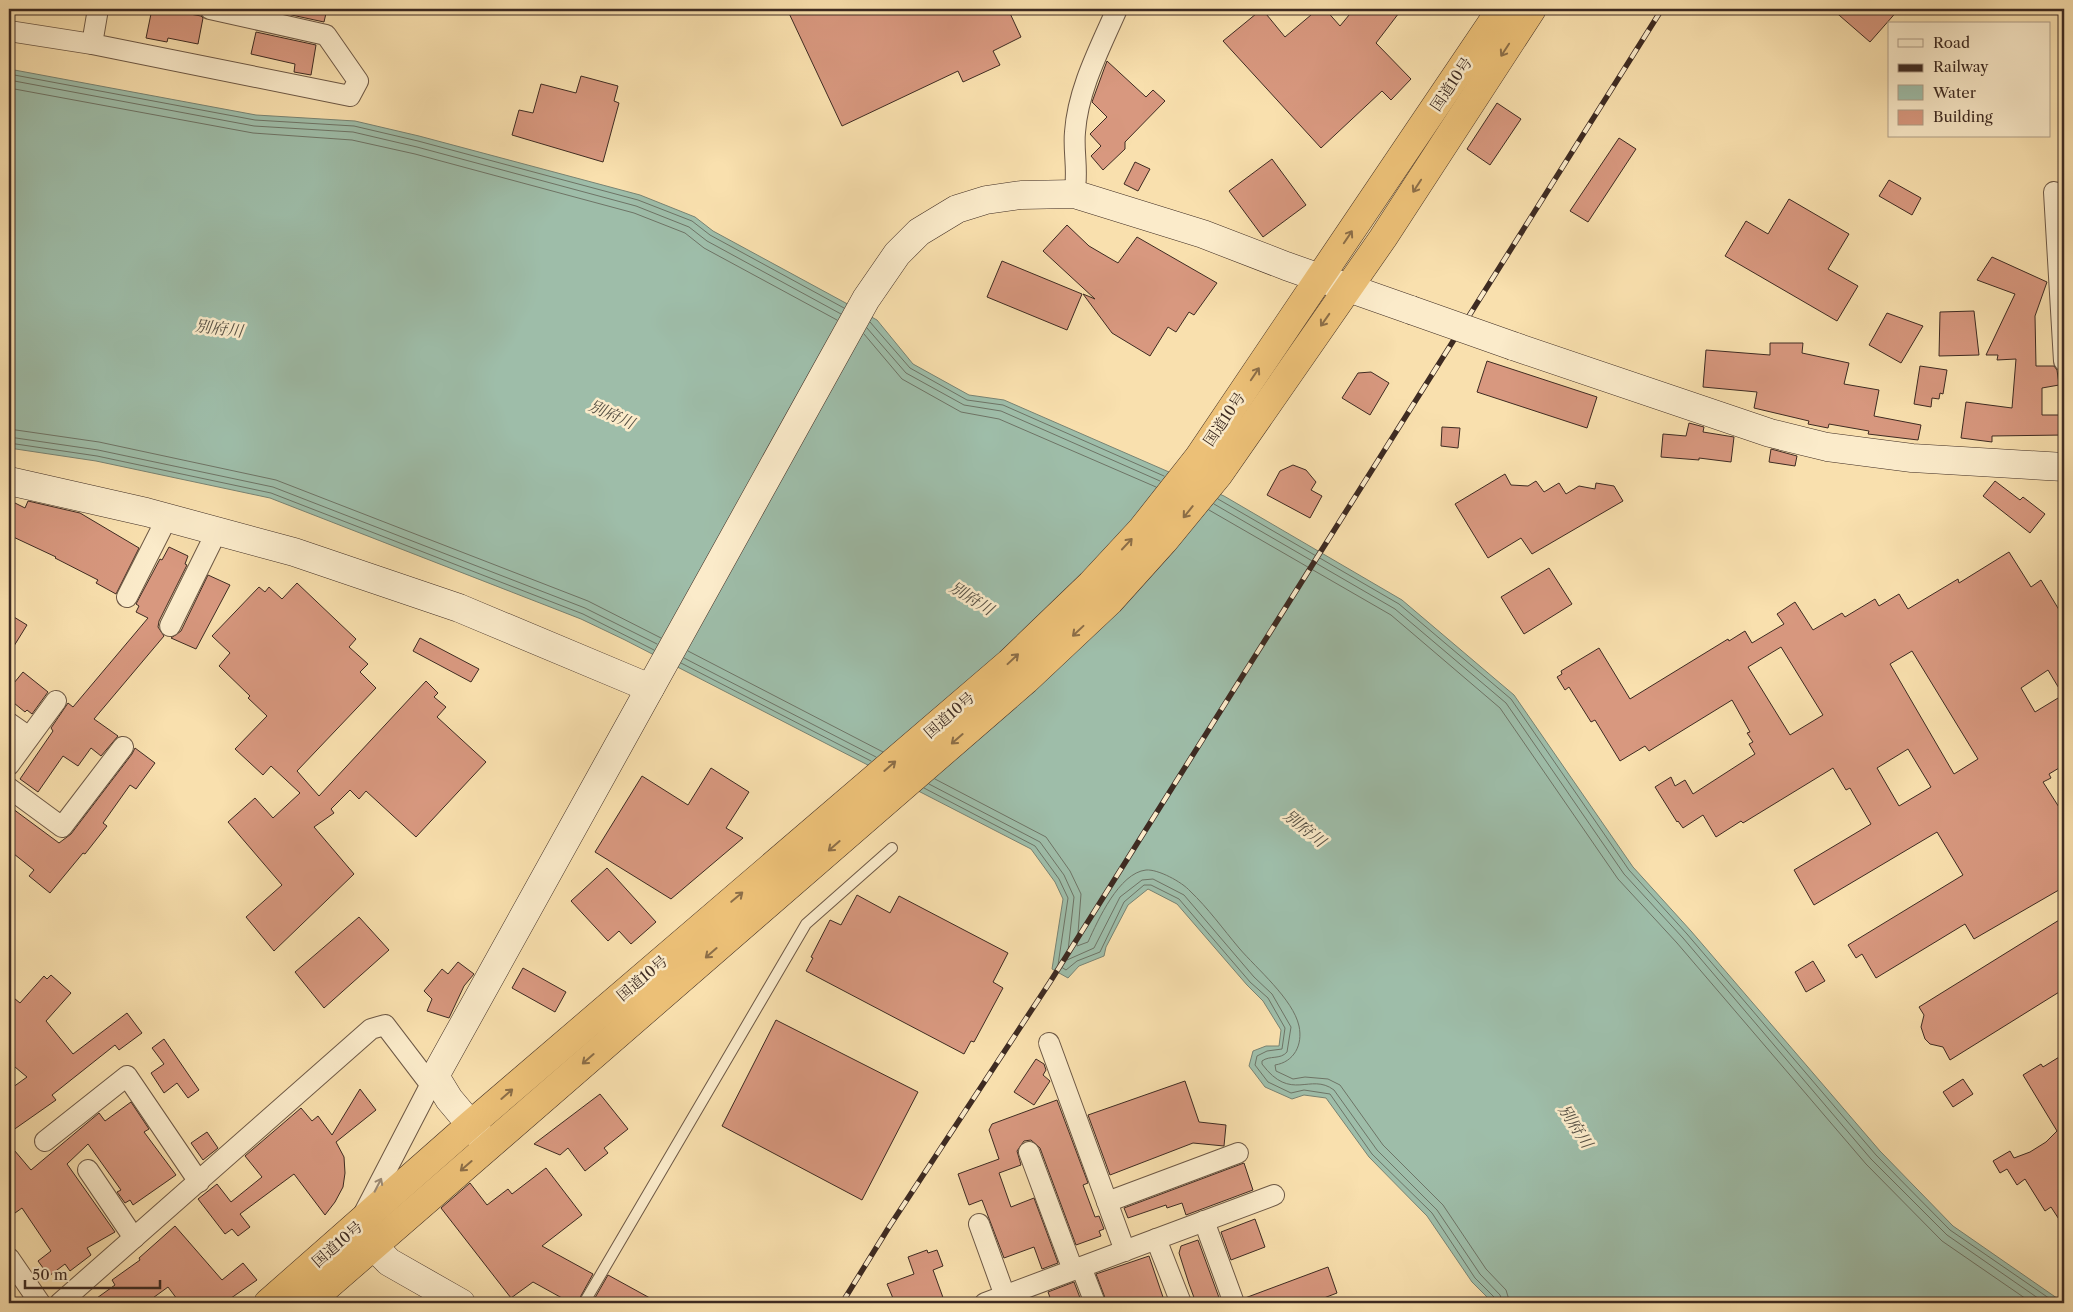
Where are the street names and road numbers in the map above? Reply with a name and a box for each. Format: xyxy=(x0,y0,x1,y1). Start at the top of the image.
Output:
street label: 国道10号 xyxy=(1426,53,1476,115)
street label: 国道10号 xyxy=(1199,388,1249,450)
street label: 国道10号 xyxy=(920,688,978,742)
street label: 国道10号 xyxy=(613,951,671,1005)
street label: 国道10号 xyxy=(308,1217,366,1271)

